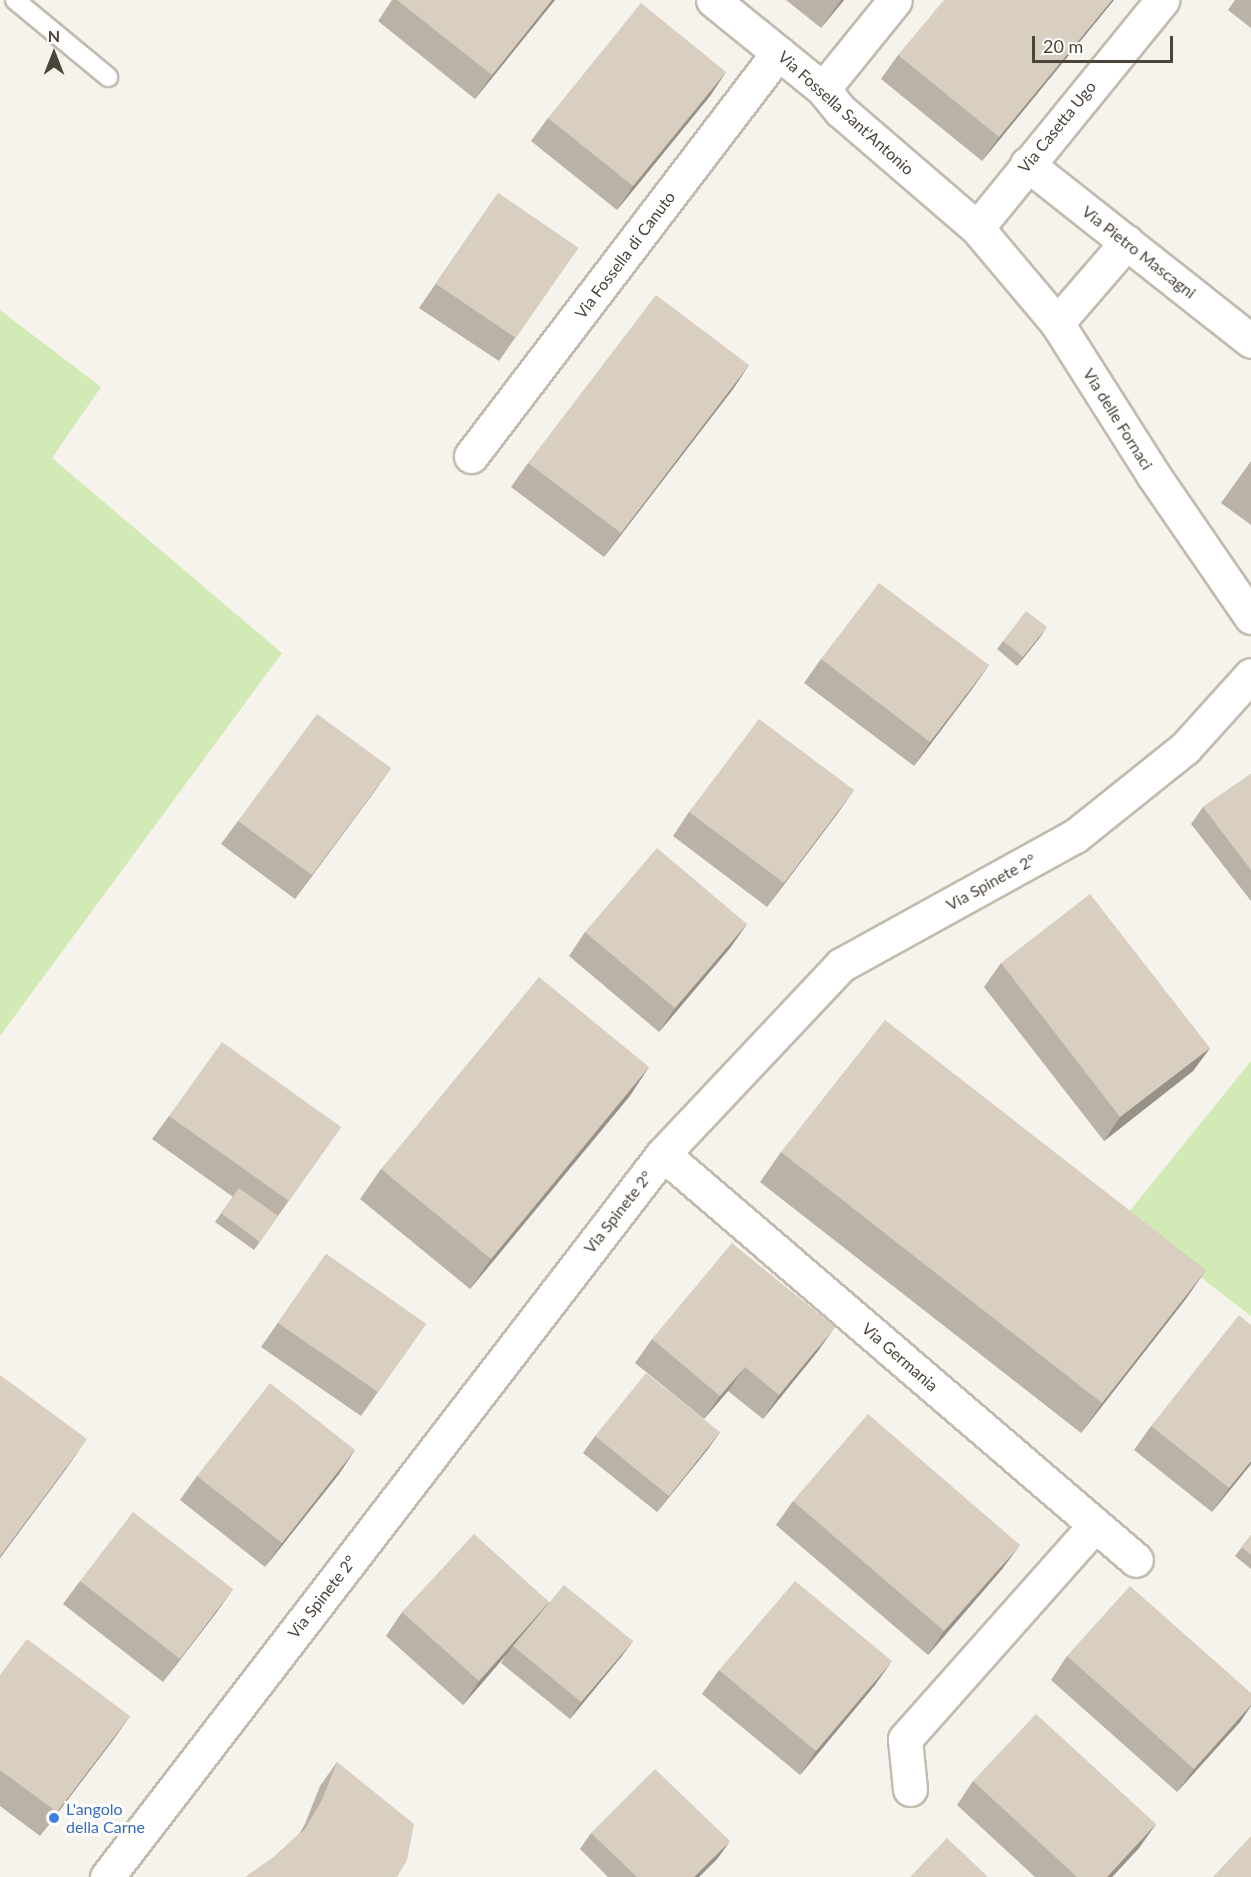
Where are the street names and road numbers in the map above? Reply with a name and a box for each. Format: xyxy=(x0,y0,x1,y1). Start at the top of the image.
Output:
street label: Via Fossella Sant'Antonio xyxy=(774,47,918,179)
street label: Via Casetta Ugo xyxy=(1014,77,1100,177)
street label: Via Fossella di Canuto xyxy=(571,188,679,322)
street label: Via Pietro Mascagni xyxy=(1078,202,1200,302)
street label: Via delle Fornaci xyxy=(1079,365,1157,473)
street label: Via Spinete 2° xyxy=(943,849,1039,915)
street label: Via Spinete 2° xyxy=(580,1167,656,1257)
street label: Via Germania xyxy=(858,1319,942,1395)
street label: Via Spinete 2° xyxy=(284,1552,360,1642)

